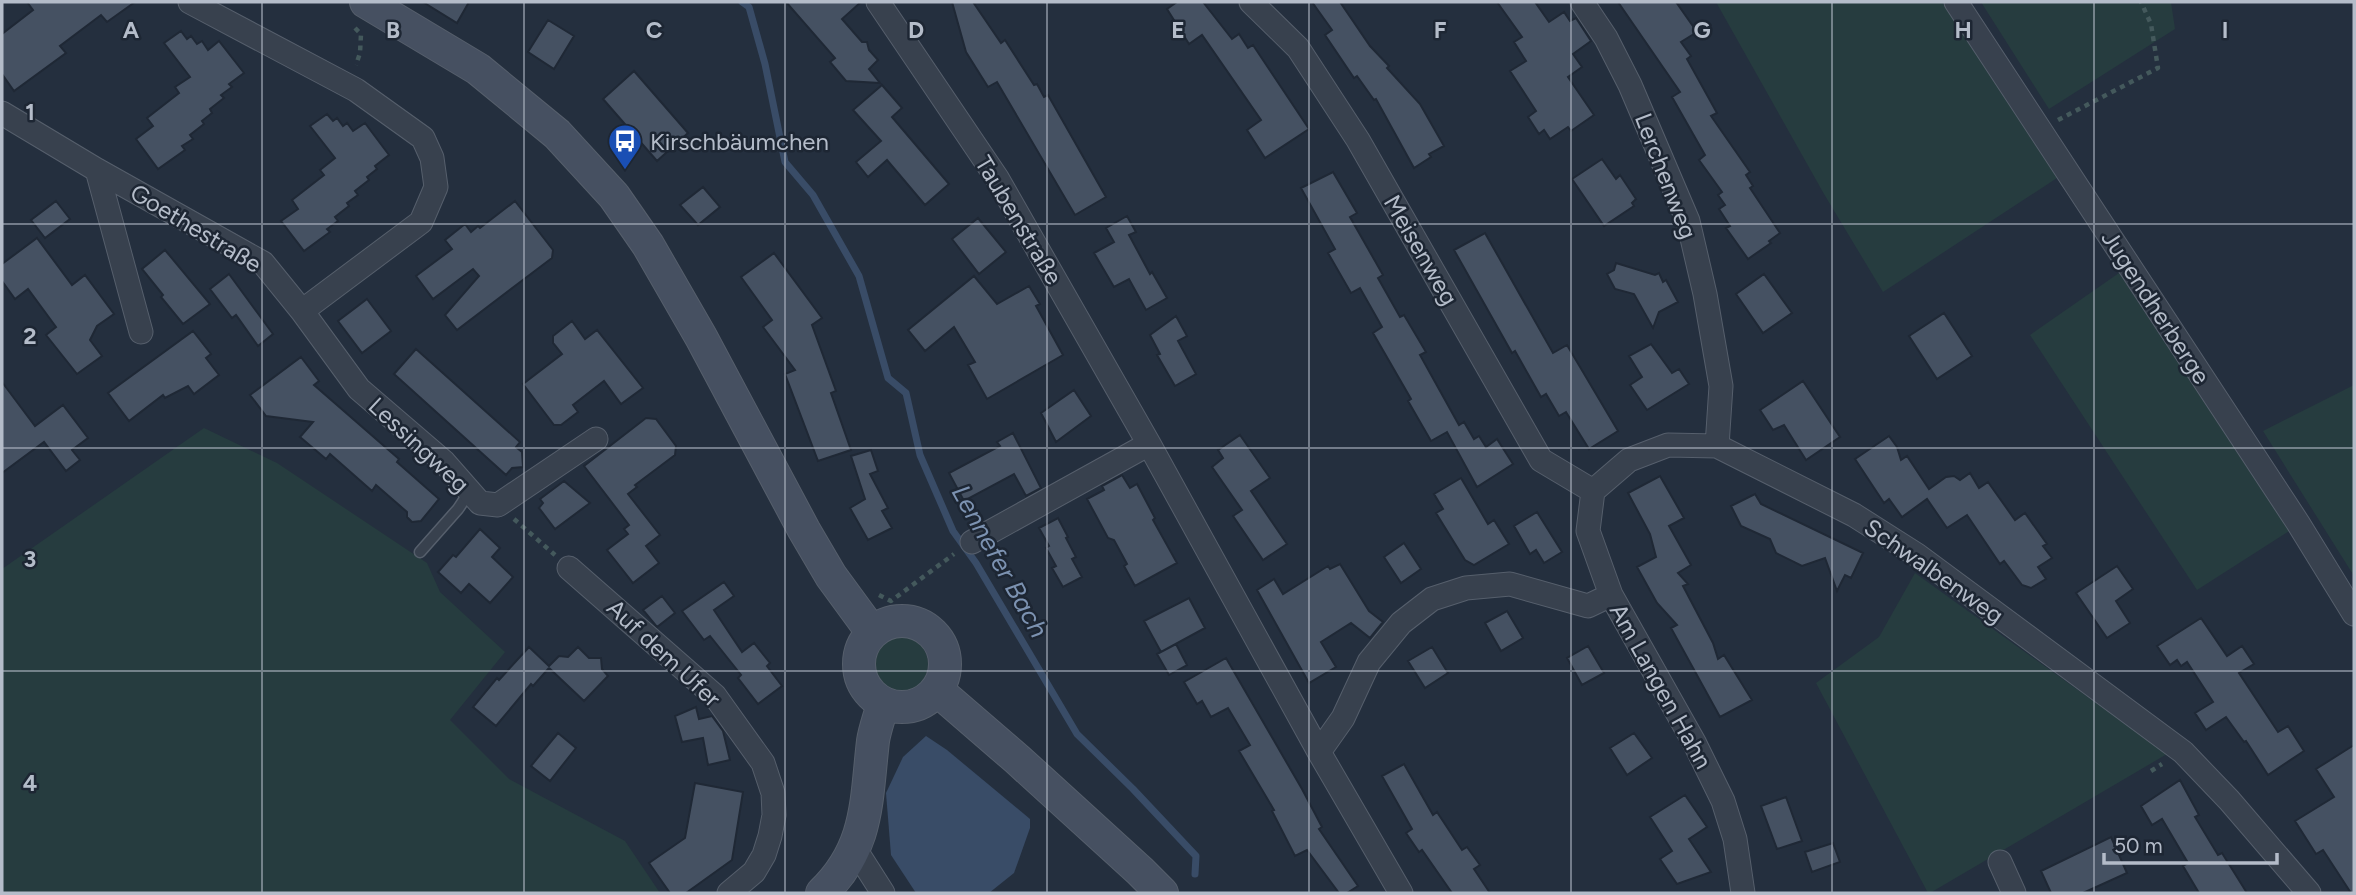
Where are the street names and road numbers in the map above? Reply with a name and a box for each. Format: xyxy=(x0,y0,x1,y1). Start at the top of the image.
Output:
street label: Lerchenweg xyxy=(1629,109,1703,243)
street label: Taubenstraße xyxy=(969,150,1069,290)
street label: Goethestraße xyxy=(125,177,267,279)
street label: Meisenweg xyxy=(1378,190,1464,310)
street label: Jugendherberge xyxy=(2096,225,2216,389)
street label: Lessingweg xyxy=(363,391,475,499)
street label: Schwalbenweg xyxy=(1859,512,2009,630)
street label: Auf dem Ufer xyxy=(601,593,727,713)
street label: Am Langen Hahn xyxy=(1604,598,1718,774)

